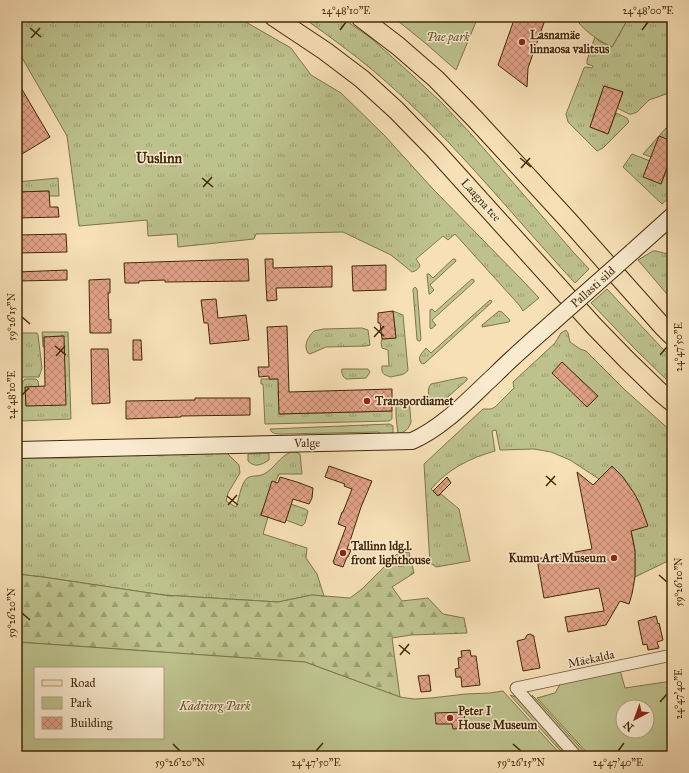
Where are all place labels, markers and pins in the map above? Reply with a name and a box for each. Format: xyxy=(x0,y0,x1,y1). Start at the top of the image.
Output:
place label: Lasnamäe linnaosa valitsus xyxy=(529,28,610,56)
marker: Lasnamäe linnaosa valitsus xyxy=(517,37,527,47)
place label: Transpordiamet xyxy=(374,394,454,409)
marker: Transpordiamet xyxy=(362,396,372,406)
place label: Tallinn ldg.l. front lighthouse xyxy=(350,539,430,568)
marker: Tallinn ldg.l. front lighthouse xyxy=(338,548,348,558)
place label: Kumu Art Museum xyxy=(508,551,607,565)
marker: Kumu Art Museum xyxy=(609,553,619,563)
place label: Peter I House Museum xyxy=(458,704,538,732)
marker: Peter I House Museum xyxy=(445,713,455,723)

